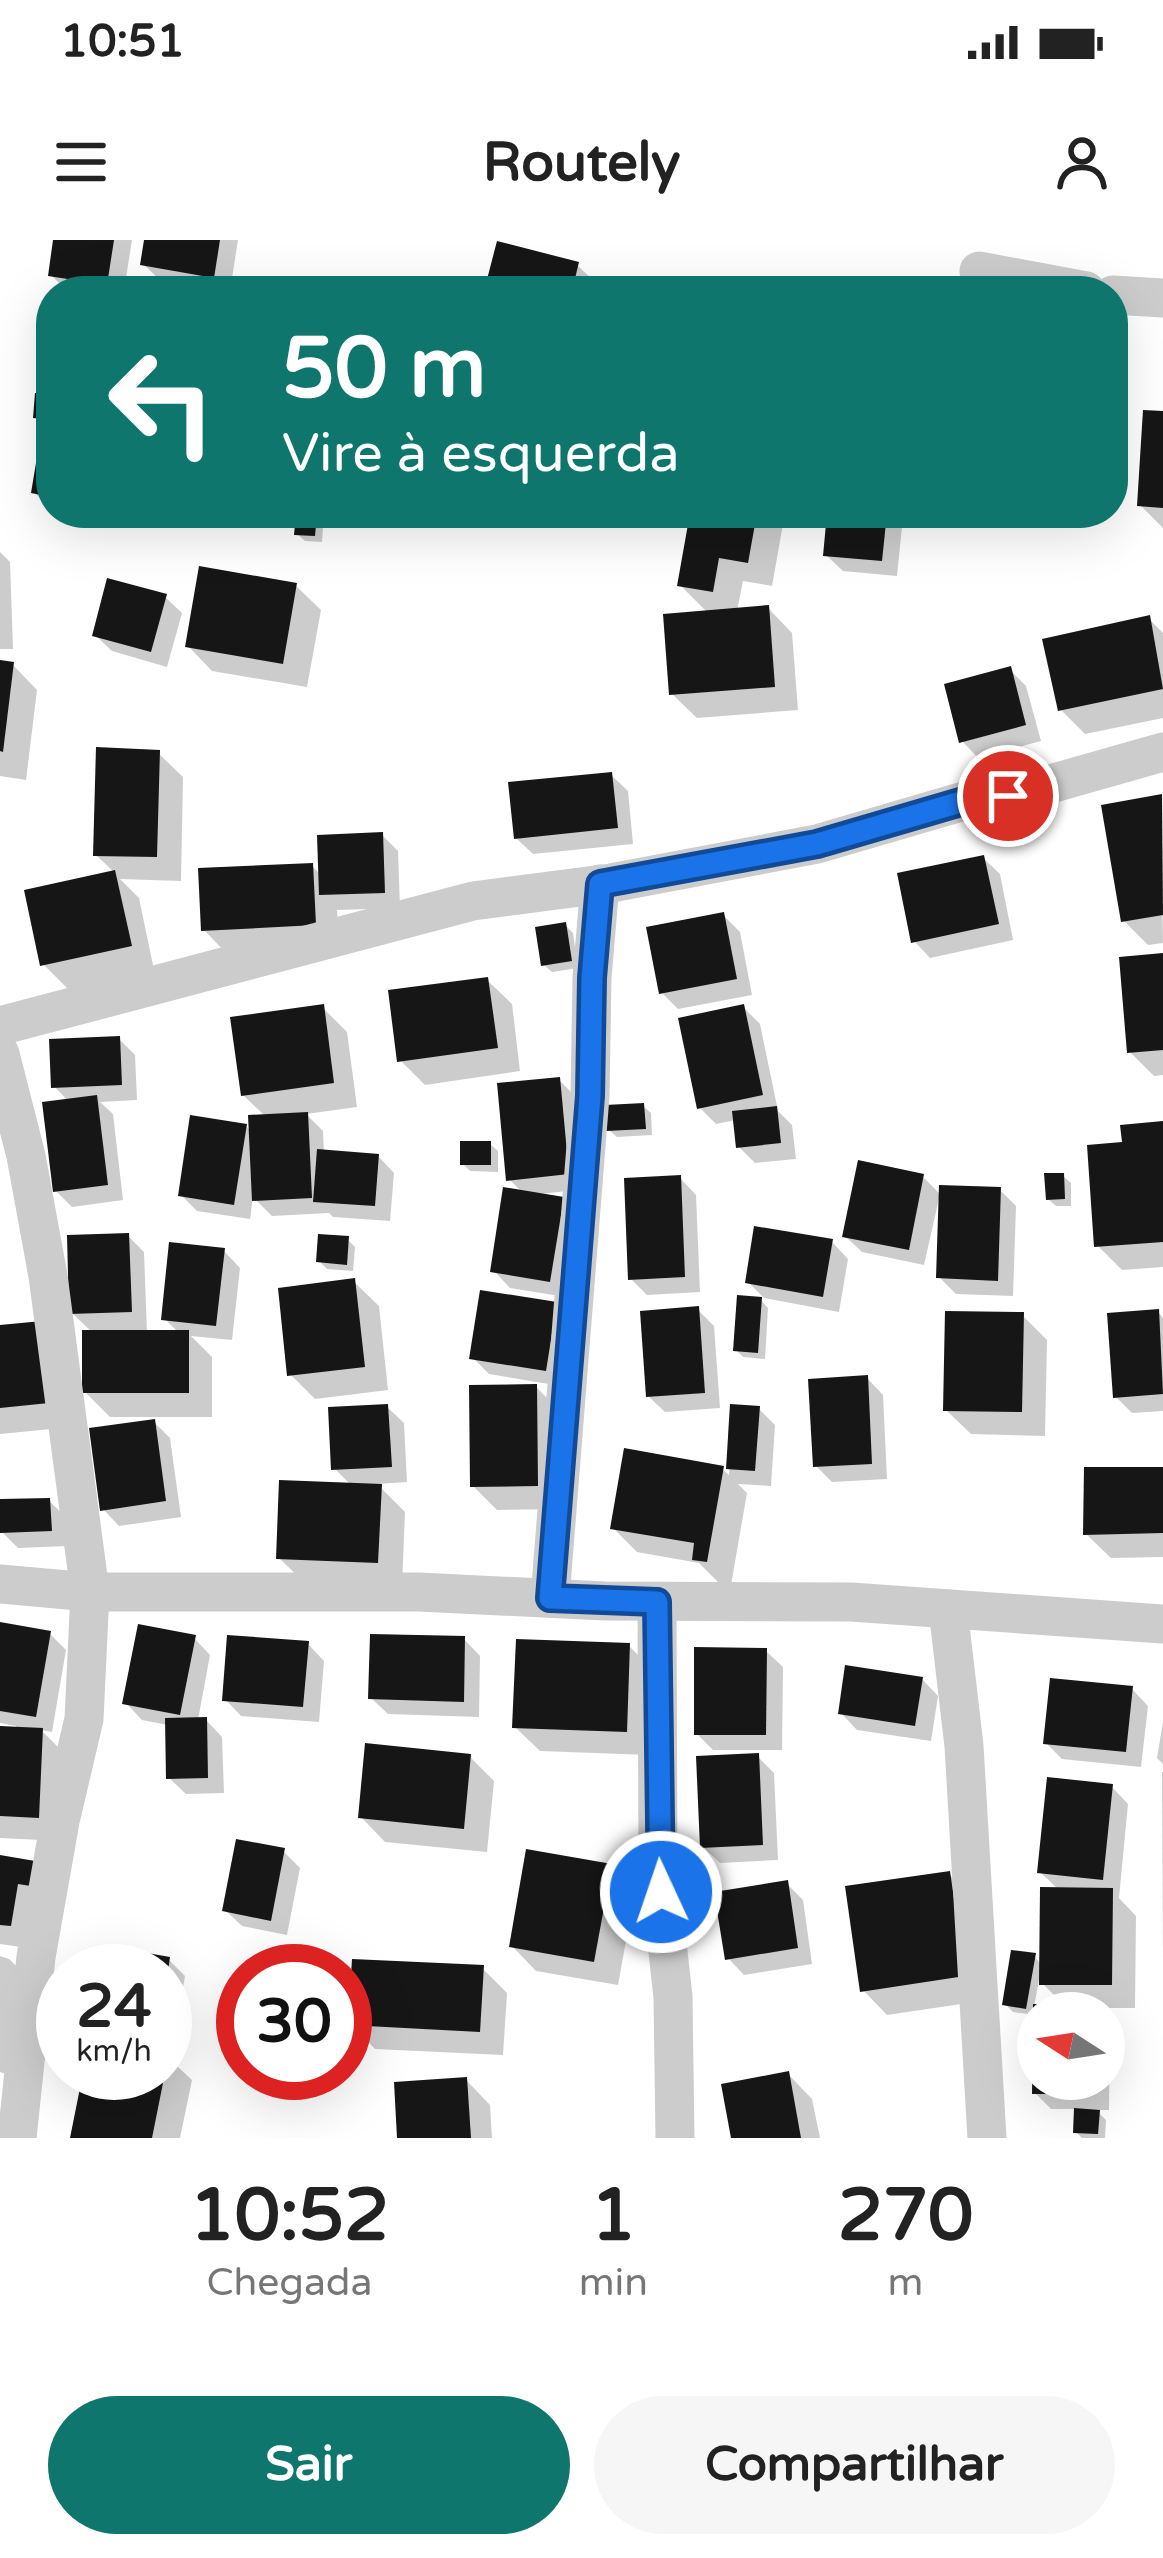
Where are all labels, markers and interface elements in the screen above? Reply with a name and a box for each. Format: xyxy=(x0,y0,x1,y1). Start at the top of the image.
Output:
text: 10:51 xyxy=(60,15,185,69)
icon: menu xyxy=(48,129,114,195)
icon: person xyxy=(1049,129,1115,195)
text: Routely xyxy=(483,130,680,195)
text: 50 m xyxy=(282,319,486,420)
icon: left xyxy=(84,324,240,480)
text: Vire à esquerda xyxy=(282,421,680,486)
pin xyxy=(957,745,1059,847)
icon: arrive xyxy=(975,763,1041,829)
position arrow xyxy=(598,1829,724,1955)
speed limit sign: 30 xyxy=(216,1944,372,2100)
text: 24 xyxy=(76,1971,152,2043)
north arrow xyxy=(1017,1992,1125,2100)
map controls xyxy=(1017,1992,1125,2100)
text: km/h xyxy=(76,2033,152,2070)
text: 10:52 xyxy=(190,2173,389,2260)
text: 1 xyxy=(591,2173,636,2260)
text: 270 xyxy=(838,2173,973,2260)
text: Chegada xyxy=(206,2259,372,2306)
text: min xyxy=(579,2259,648,2306)
text: m xyxy=(888,2259,923,2306)
button: Sair xyxy=(48,2396,570,2534)
button: Compartilhar xyxy=(594,2396,1115,2534)

